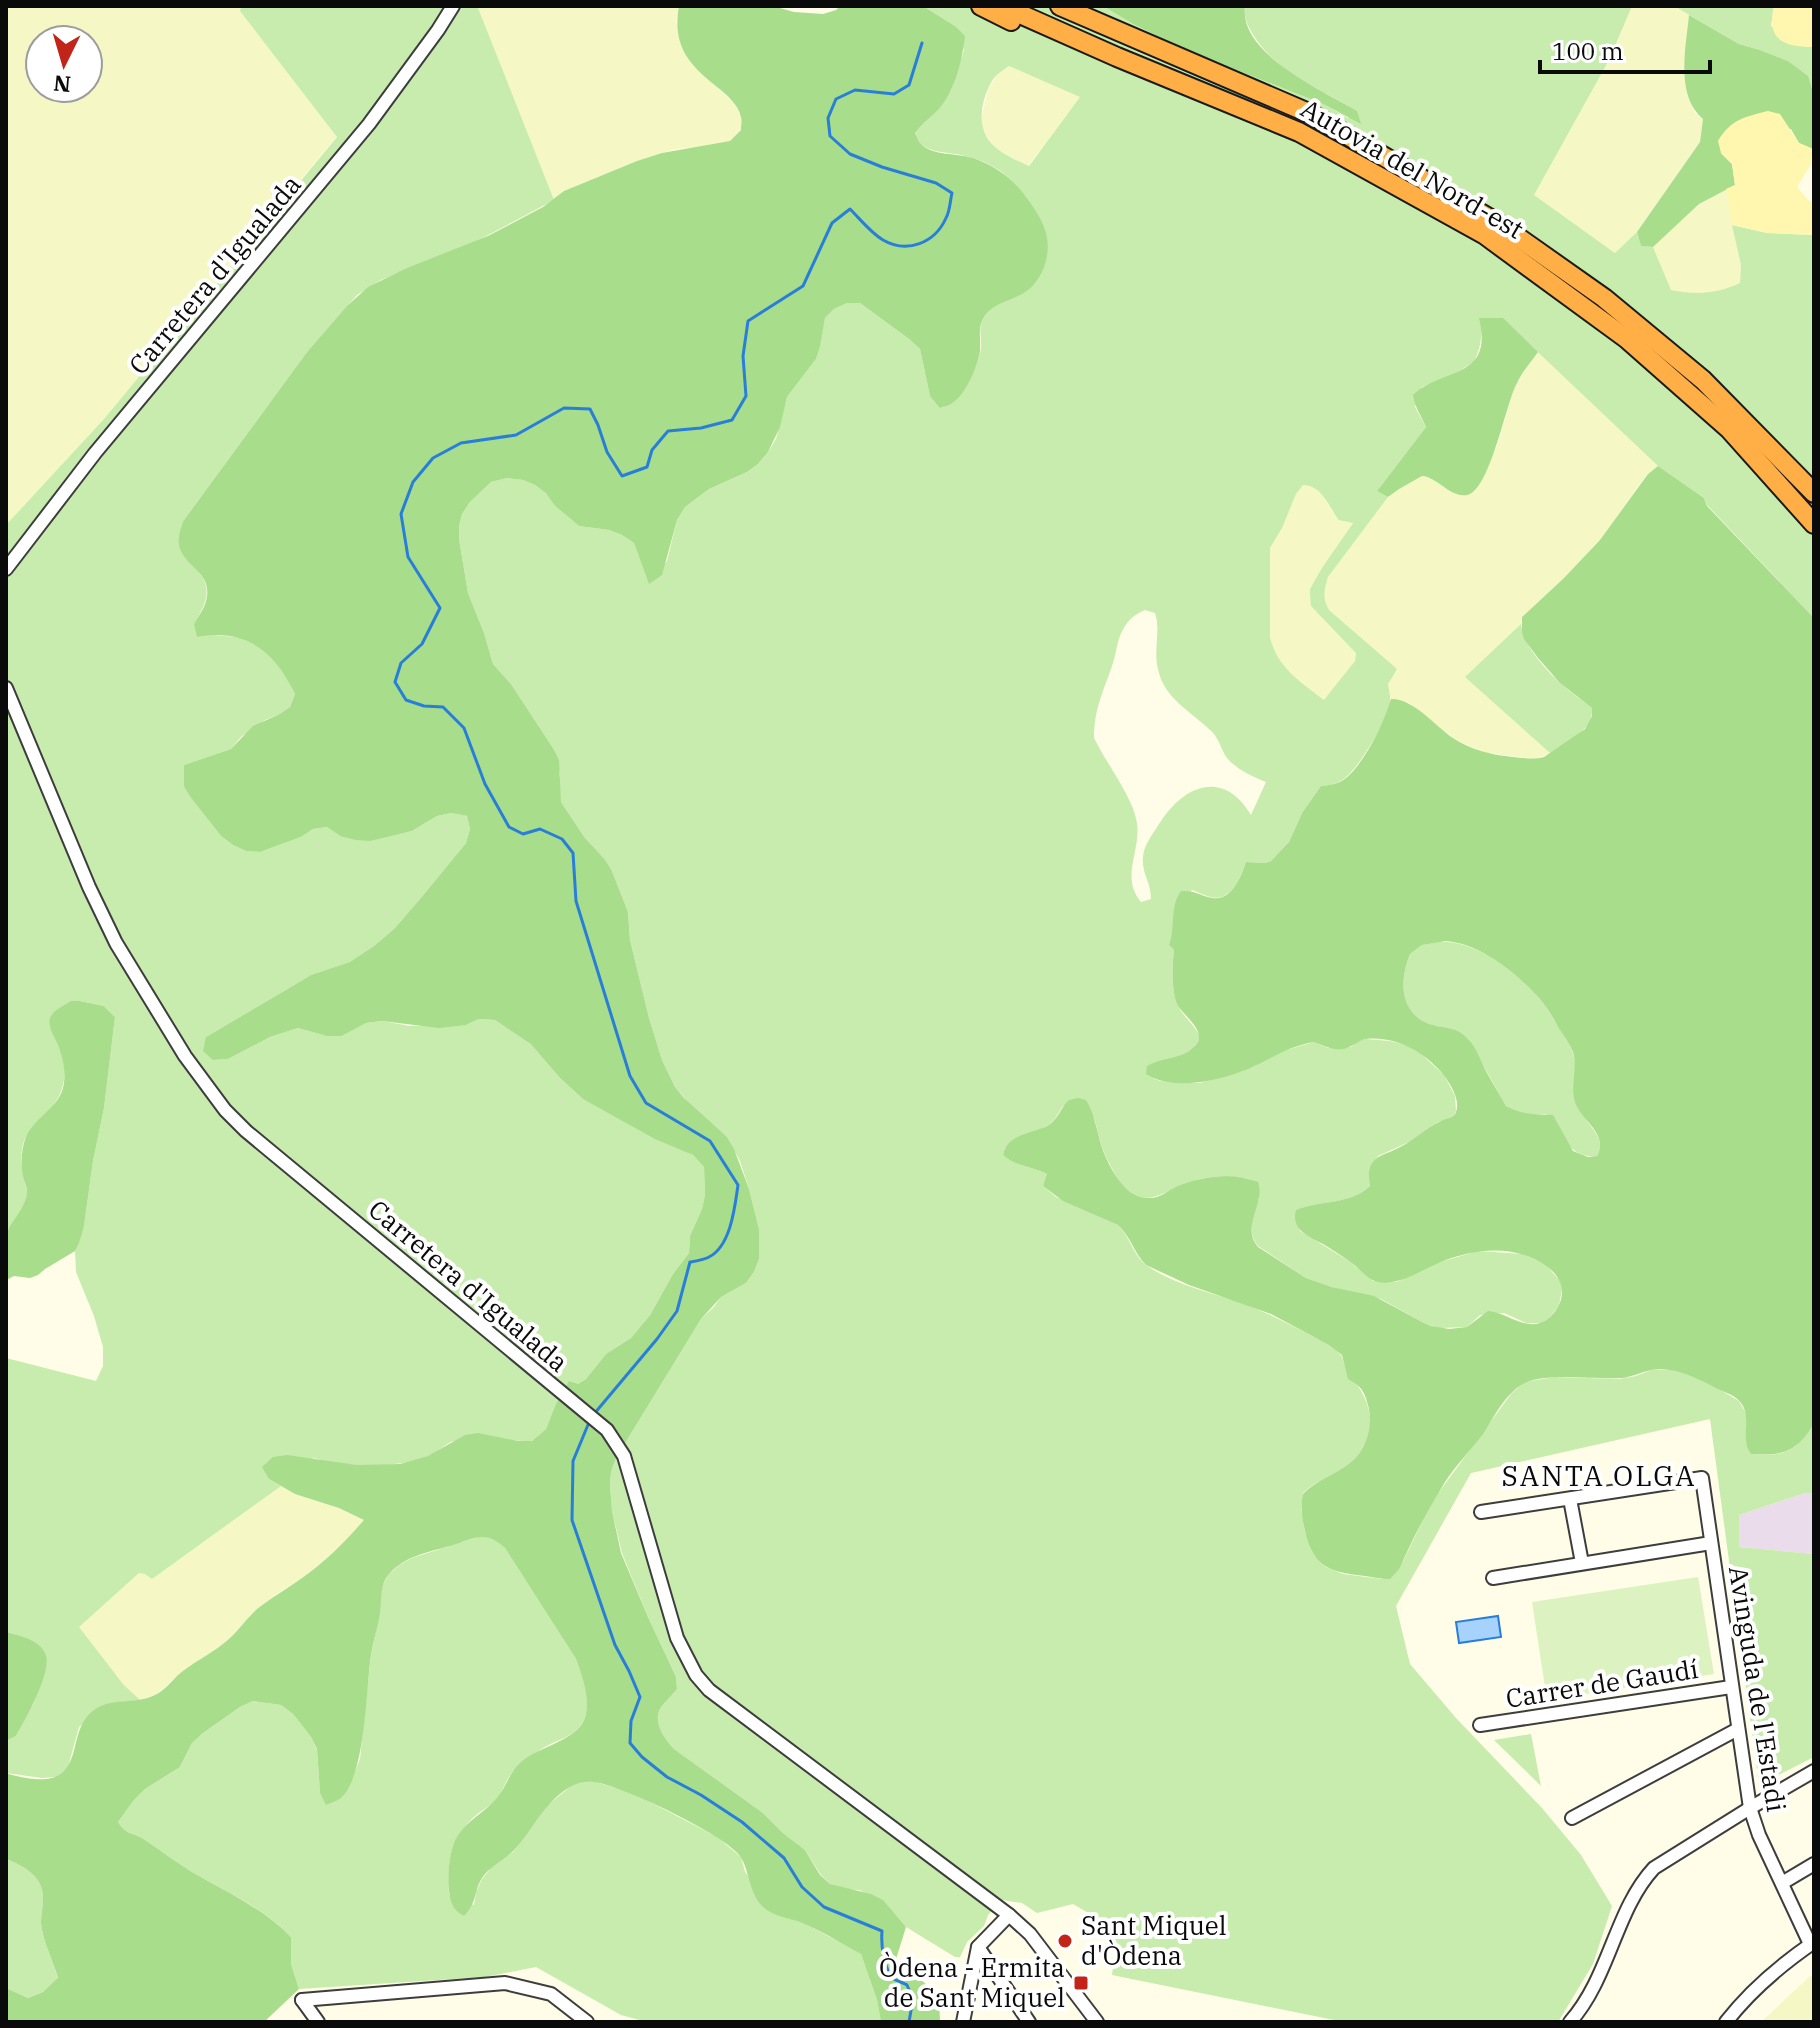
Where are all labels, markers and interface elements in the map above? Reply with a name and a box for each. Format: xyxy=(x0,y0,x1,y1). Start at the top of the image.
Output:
north arrow xyxy=(24,24,104,104)
scale bar xyxy=(1540,24,1710,74)
text: 100 m xyxy=(1552,35,1624,67)
text: N xyxy=(52,69,72,100)
street label: Autovia del Nord-est xyxy=(1295,91,1530,246)
street label: Carretera d'Igualada xyxy=(121,168,308,381)
street label: Carretera d'Igualada xyxy=(362,1192,575,1379)
district label: SANTA OLGA xyxy=(1502,1457,1696,1494)
street label: Avinguda de l'Estadi xyxy=(1722,1563,1794,1814)
street label: Carrer de Gaudí xyxy=(1503,1651,1700,1715)
place label: Sant Miquel d'Òdena xyxy=(1081,1908,1227,1972)
marker: Sant Miquel d'Òdena xyxy=(1056,1932,1074,1950)
place label: Òdena - Ermita de Sant Miquel xyxy=(879,1950,1065,2014)
marker: Òdena - Ermita de Sant Miquel xyxy=(1072,1974,1090,1992)

